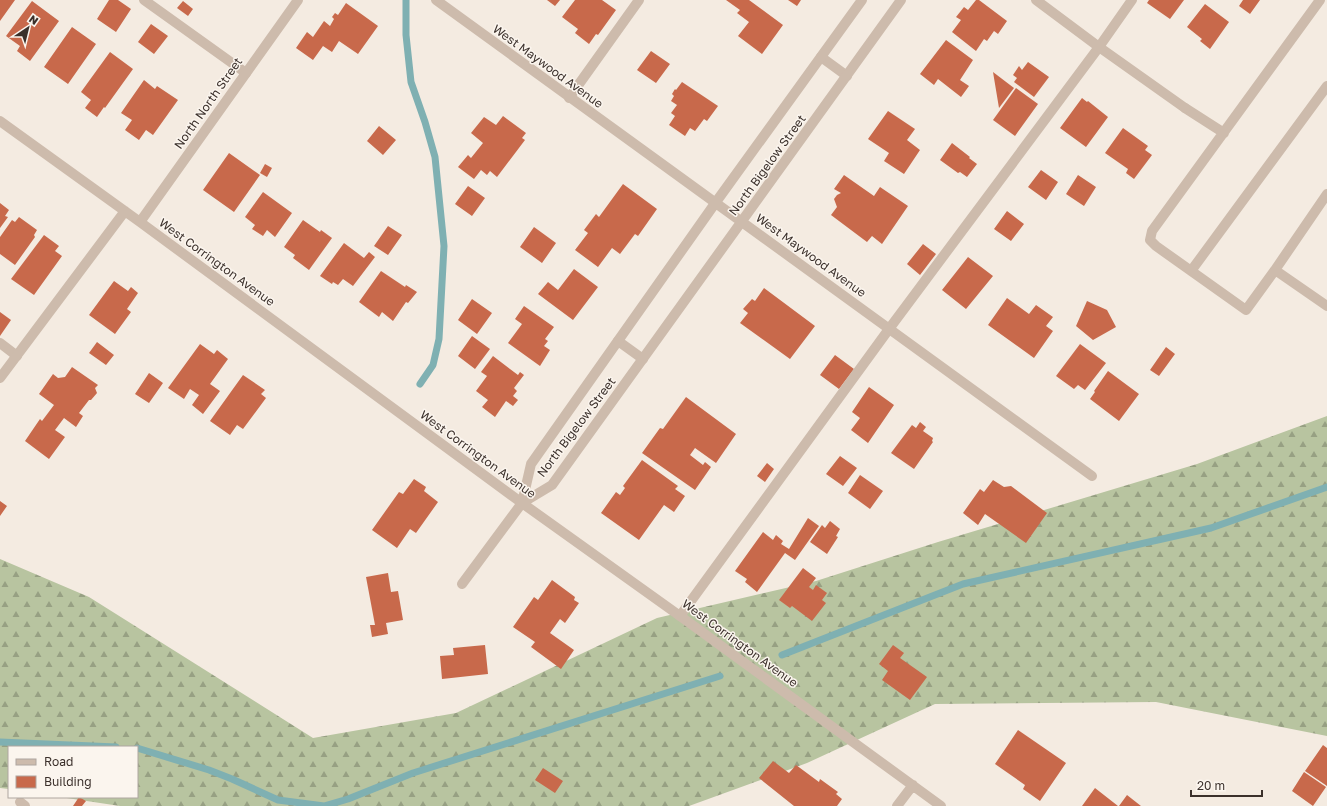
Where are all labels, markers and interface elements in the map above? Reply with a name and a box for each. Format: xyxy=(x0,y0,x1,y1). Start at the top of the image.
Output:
north arrow xyxy=(8,8,48,48)
text: N xyxy=(27,12,41,27)
street label: West Maywood Avenue xyxy=(490,21,606,111)
street label: North North Street xyxy=(171,54,245,152)
street label: North Bigelow Street xyxy=(725,111,809,218)
street label: West Maywood Avenue xyxy=(753,210,869,300)
street label: West Corrington Avenue xyxy=(156,215,278,309)
street label: North Bigelow Street xyxy=(534,374,619,480)
street label: West Corrington Avenue xyxy=(417,407,539,501)
street label: West Corrington Avenue xyxy=(679,596,801,690)
legend xyxy=(8,746,138,798)
text: Road xyxy=(44,754,73,769)
scale bar xyxy=(1191,772,1262,798)
text: Building xyxy=(44,774,92,789)
text: 20 m xyxy=(1197,778,1225,793)

